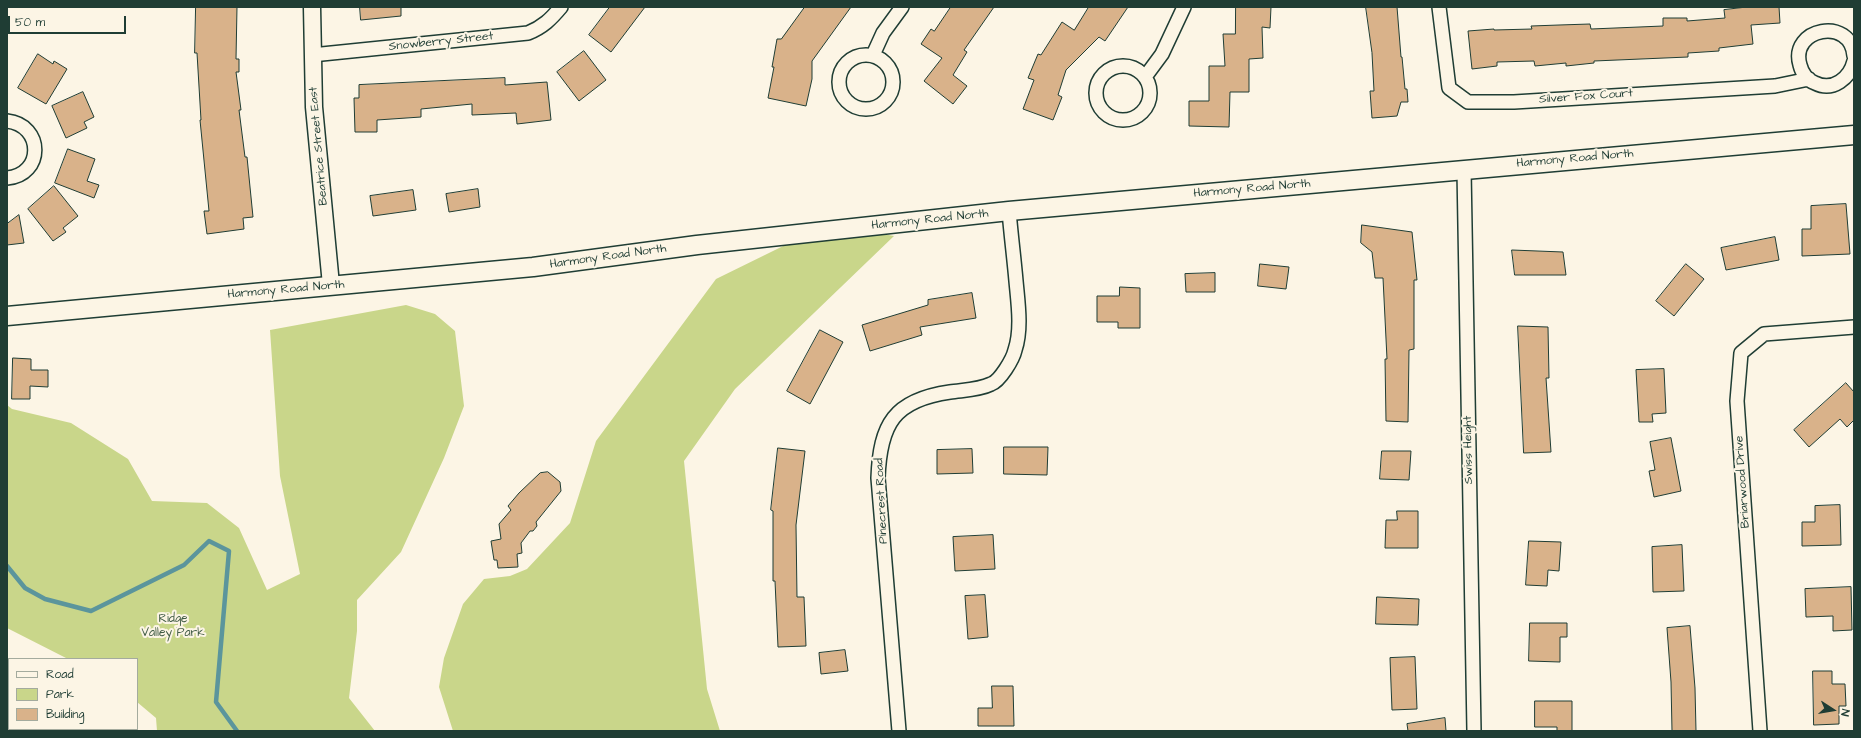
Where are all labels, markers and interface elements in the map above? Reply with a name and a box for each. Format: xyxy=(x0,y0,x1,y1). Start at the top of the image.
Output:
scale bar xyxy=(10,8,128,34)
text: 50 m xyxy=(15,14,45,31)
street label: Snowberry Street xyxy=(388,29,494,55)
street label: Beatrice Street East xyxy=(307,86,331,206)
street label: Silver Fox Court xyxy=(1539,87,1633,107)
street label: Harmony Road North xyxy=(1516,147,1634,171)
street label: Harmony Road North xyxy=(1193,177,1311,201)
street label: Harmony Road North xyxy=(871,207,989,233)
street label: Harmony Road North xyxy=(549,242,667,272)
street label: Harmony Road North xyxy=(227,278,345,302)
street label: Swiss Height xyxy=(1461,416,1477,484)
street label: Briarwood Drive xyxy=(1733,435,1753,529)
street label: Pinecrest Road xyxy=(873,458,891,544)
park label: Ridge Valley Park xyxy=(141,612,205,640)
legend xyxy=(8,658,138,730)
text: Road xyxy=(46,666,74,683)
text: Park xyxy=(46,686,74,703)
north arrow xyxy=(1813,690,1853,730)
text: Building xyxy=(46,706,84,723)
text: N xyxy=(1837,708,1853,718)

